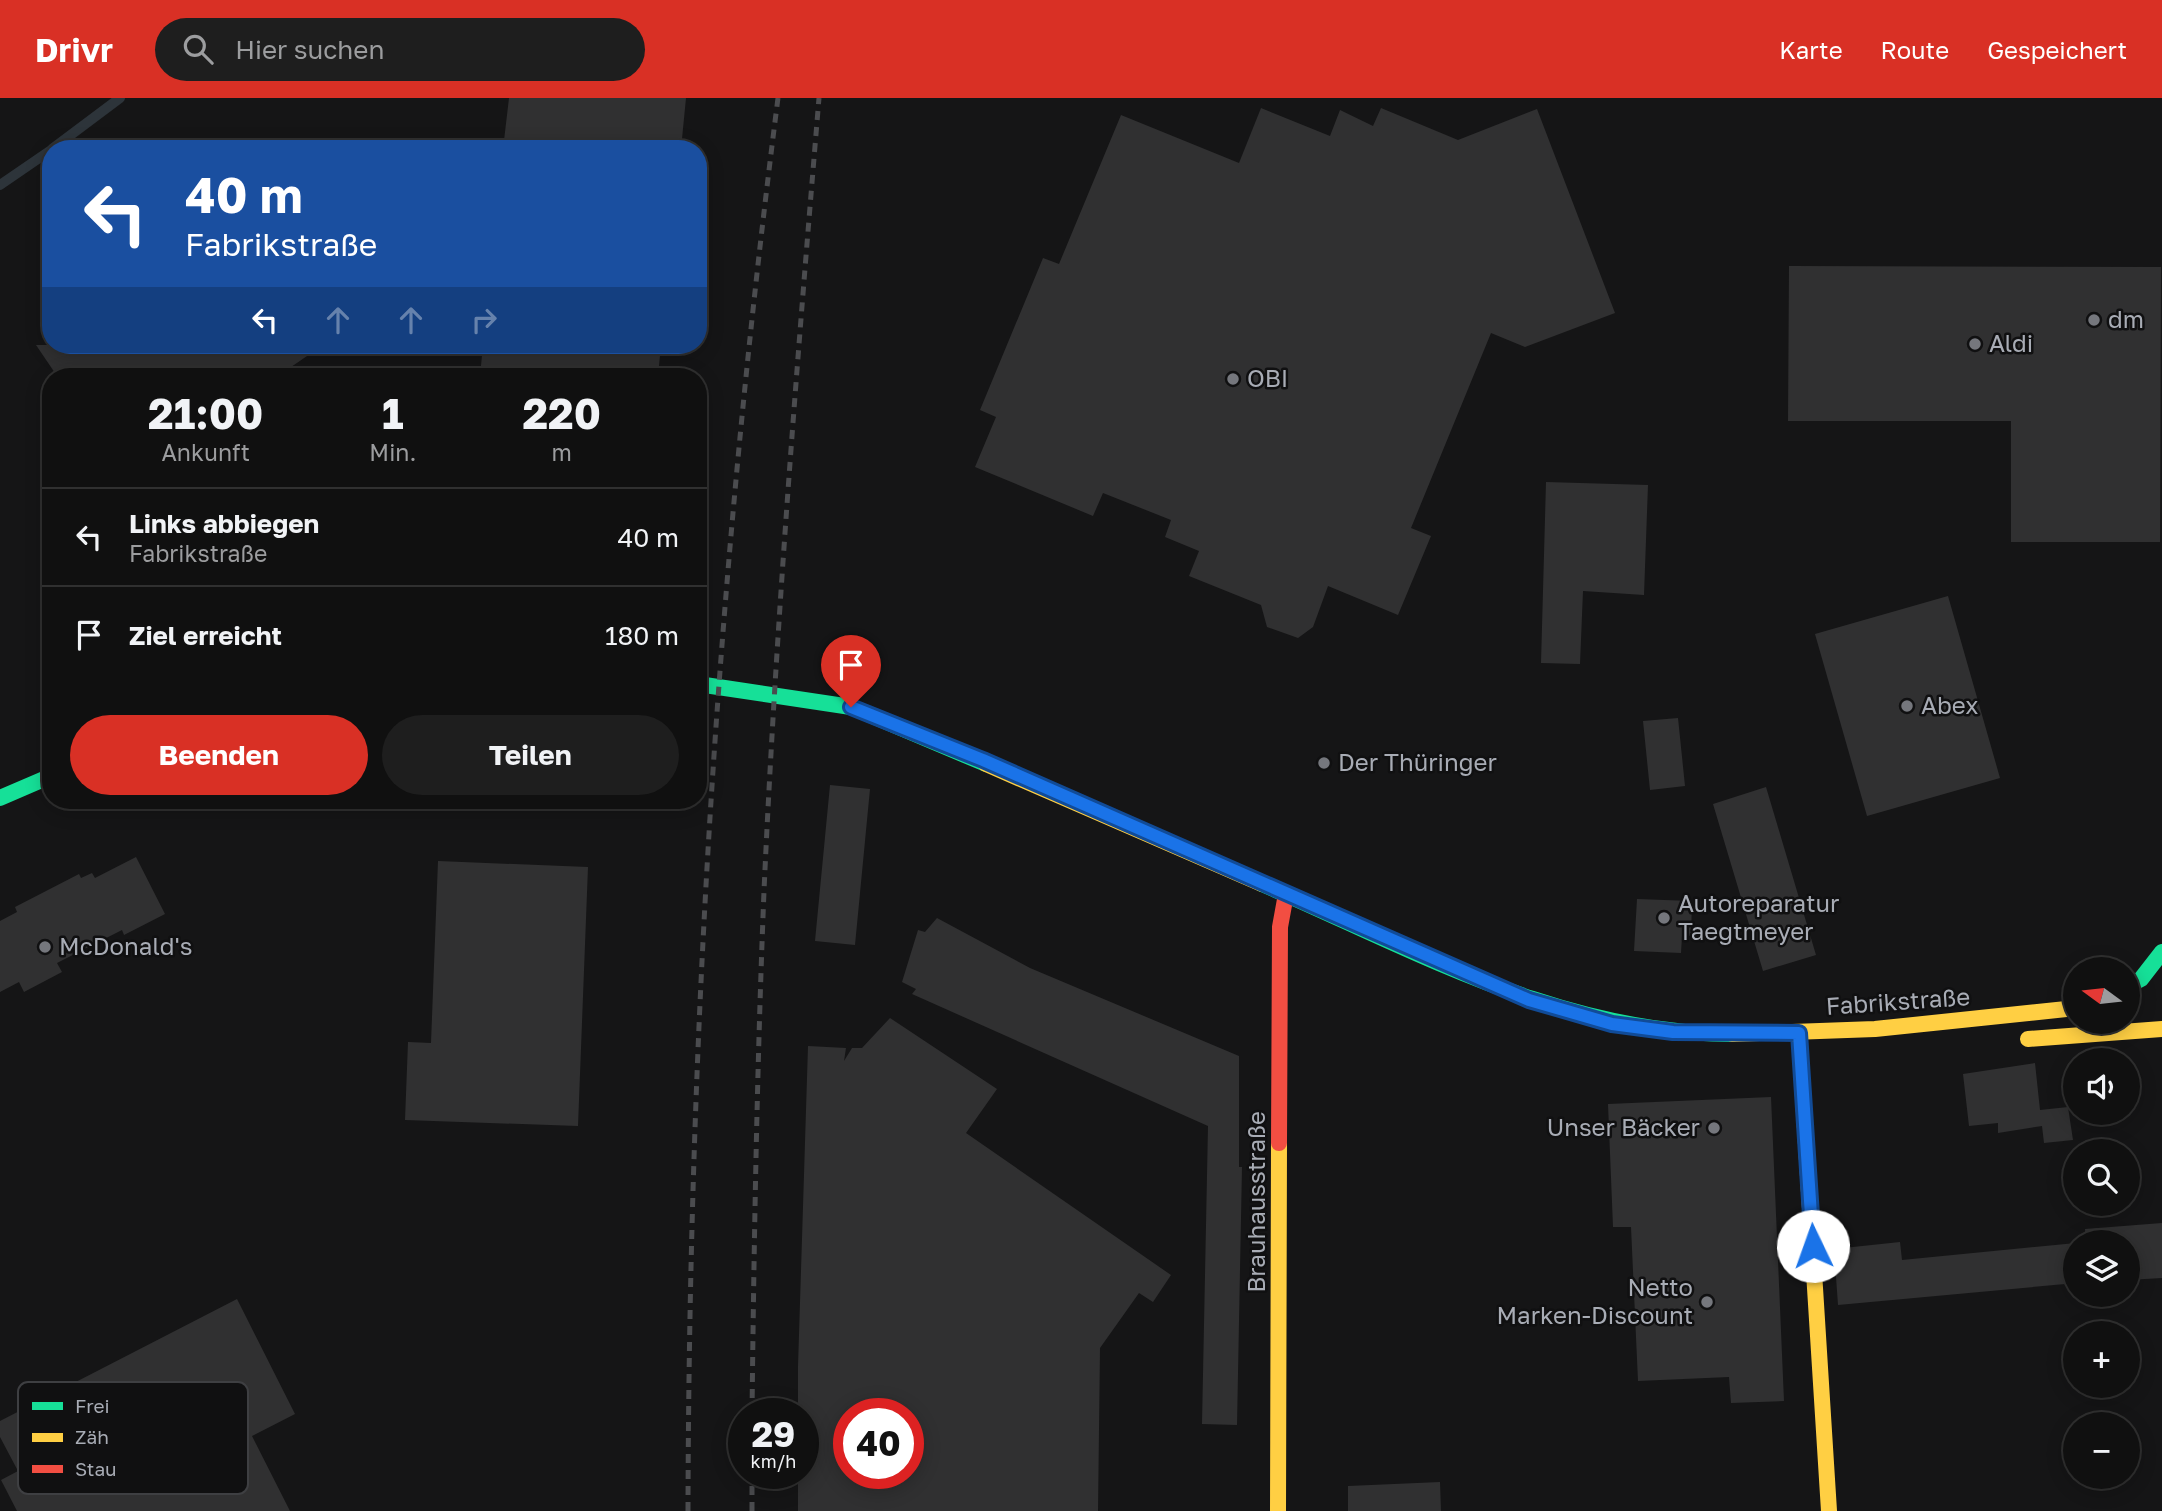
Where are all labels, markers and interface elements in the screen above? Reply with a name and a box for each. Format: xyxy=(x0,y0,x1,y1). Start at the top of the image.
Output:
search box xyxy=(155,18,645,81)
text: Drivr xyxy=(35,30,113,69)
icon: search xyxy=(179,30,217,68)
text: Hier suchen xyxy=(235,34,384,65)
text: Karte xyxy=(1779,35,1843,64)
text: Route xyxy=(1881,35,1949,64)
text: Gespeichert xyxy=(1987,35,2127,64)
text: 40 m xyxy=(185,165,303,224)
icon: left xyxy=(70,168,161,259)
text: Fabrikstraße xyxy=(185,225,377,263)
icon: left xyxy=(246,301,284,339)
icon: ahead xyxy=(319,301,357,339)
icon: ahead xyxy=(392,301,430,339)
icon: right xyxy=(465,301,503,339)
place label: dm xyxy=(2108,304,2144,333)
marker: dm xyxy=(2086,312,2102,328)
place label: Aldi xyxy=(1989,328,2033,357)
marker: Aldi xyxy=(1967,336,1983,352)
place label: OBI xyxy=(1247,363,1288,392)
marker: OBI xyxy=(1225,371,1241,387)
text: 21:00 xyxy=(148,388,263,438)
text: 1 xyxy=(382,388,404,438)
text: 220 xyxy=(522,388,601,438)
text: Ankunft xyxy=(161,438,250,466)
text: Min. xyxy=(369,438,416,466)
text: m xyxy=(551,438,572,466)
text: Links abbiegen xyxy=(129,508,319,539)
icon: left xyxy=(70,518,108,556)
text: 40 m xyxy=(618,522,679,553)
text: Fabrikstraße xyxy=(129,539,267,567)
icon: arrive xyxy=(70,616,108,654)
text: Ziel erreicht xyxy=(129,620,282,651)
text: 180 m xyxy=(605,620,679,651)
pin xyxy=(821,635,881,707)
icon: arrive xyxy=(832,646,870,684)
place label: Abex xyxy=(1921,690,1978,719)
marker: Abex xyxy=(1899,698,1915,714)
button: Beenden xyxy=(70,715,368,795)
button: Teilen xyxy=(382,715,679,795)
place label: Der Thüringer xyxy=(1338,747,1497,776)
marker: Der Thüringer xyxy=(1316,755,1332,771)
place label: Autoreparatur Taegtmeyer xyxy=(1678,888,1839,945)
marker: Autoreparatur Taegtmeyer xyxy=(1656,910,1672,926)
place label: McDonald's xyxy=(59,931,192,960)
marker: McDonald's xyxy=(37,939,53,955)
north arrow xyxy=(2063,957,2140,1034)
map controls xyxy=(2063,957,2140,1489)
street label: Fabrikstraße xyxy=(1825,981,1971,1020)
button: sound xyxy=(2063,1048,2140,1125)
street label: Brauhausstraße xyxy=(1241,1111,1270,1293)
place label: Unser Bäcker xyxy=(1547,1112,1700,1141)
marker: Unser Bäcker xyxy=(1706,1120,1722,1136)
button: search xyxy=(2063,1139,2140,1216)
position arrow xyxy=(1776,1209,1850,1283)
button: layers xyxy=(2063,1230,2140,1307)
place label: Netto Marken-Discount xyxy=(1496,1272,1693,1329)
marker: Netto Marken-Discount xyxy=(1699,1294,1715,1310)
button: + xyxy=(2063,1321,2140,1398)
legend xyxy=(18,1382,248,1494)
text: Frei xyxy=(75,1394,110,1417)
speed limit sign: 40 xyxy=(833,1398,924,1489)
button: − xyxy=(2063,1412,2140,1489)
text: 29 xyxy=(752,1413,795,1455)
text: Zäh xyxy=(75,1425,109,1448)
text: km/h xyxy=(751,1450,796,1472)
text: Stau xyxy=(75,1457,117,1480)

